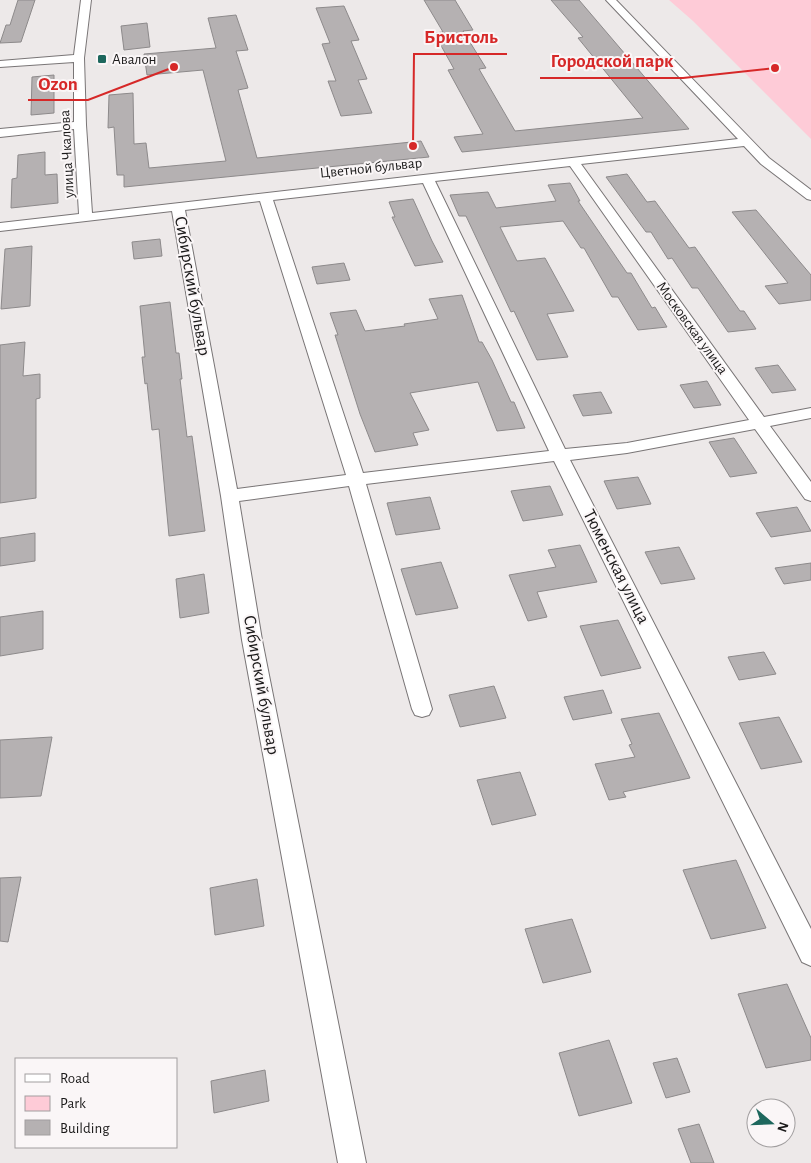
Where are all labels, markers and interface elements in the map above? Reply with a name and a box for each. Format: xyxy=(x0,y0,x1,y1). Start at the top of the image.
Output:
callout: Бристоль xyxy=(414,20,507,54)
text: Бристоль xyxy=(424,28,498,47)
callout: Городской парк xyxy=(540,44,683,78)
place label: Авалон xyxy=(112,52,157,67)
text: Городской парк xyxy=(551,52,674,71)
marker: Авалон xyxy=(96,53,108,65)
callout: Ozon xyxy=(28,66,88,100)
text: Ozon xyxy=(38,75,78,94)
street label: улица Чкалова xyxy=(57,109,77,199)
street label: Цветной бульвар xyxy=(319,155,423,181)
street label: Сибирский бульвар xyxy=(171,215,214,357)
street label: Московская улица xyxy=(654,279,731,377)
street label: Тюменская улица xyxy=(579,507,653,627)
street label: Сибирский бульвар xyxy=(240,614,283,756)
legend xyxy=(15,1058,178,1148)
text: Road xyxy=(60,1071,90,1086)
text: Park xyxy=(60,1096,86,1111)
north arrow xyxy=(746,1098,796,1148)
text: N xyxy=(774,1120,791,1134)
text: Building xyxy=(60,1121,110,1136)

